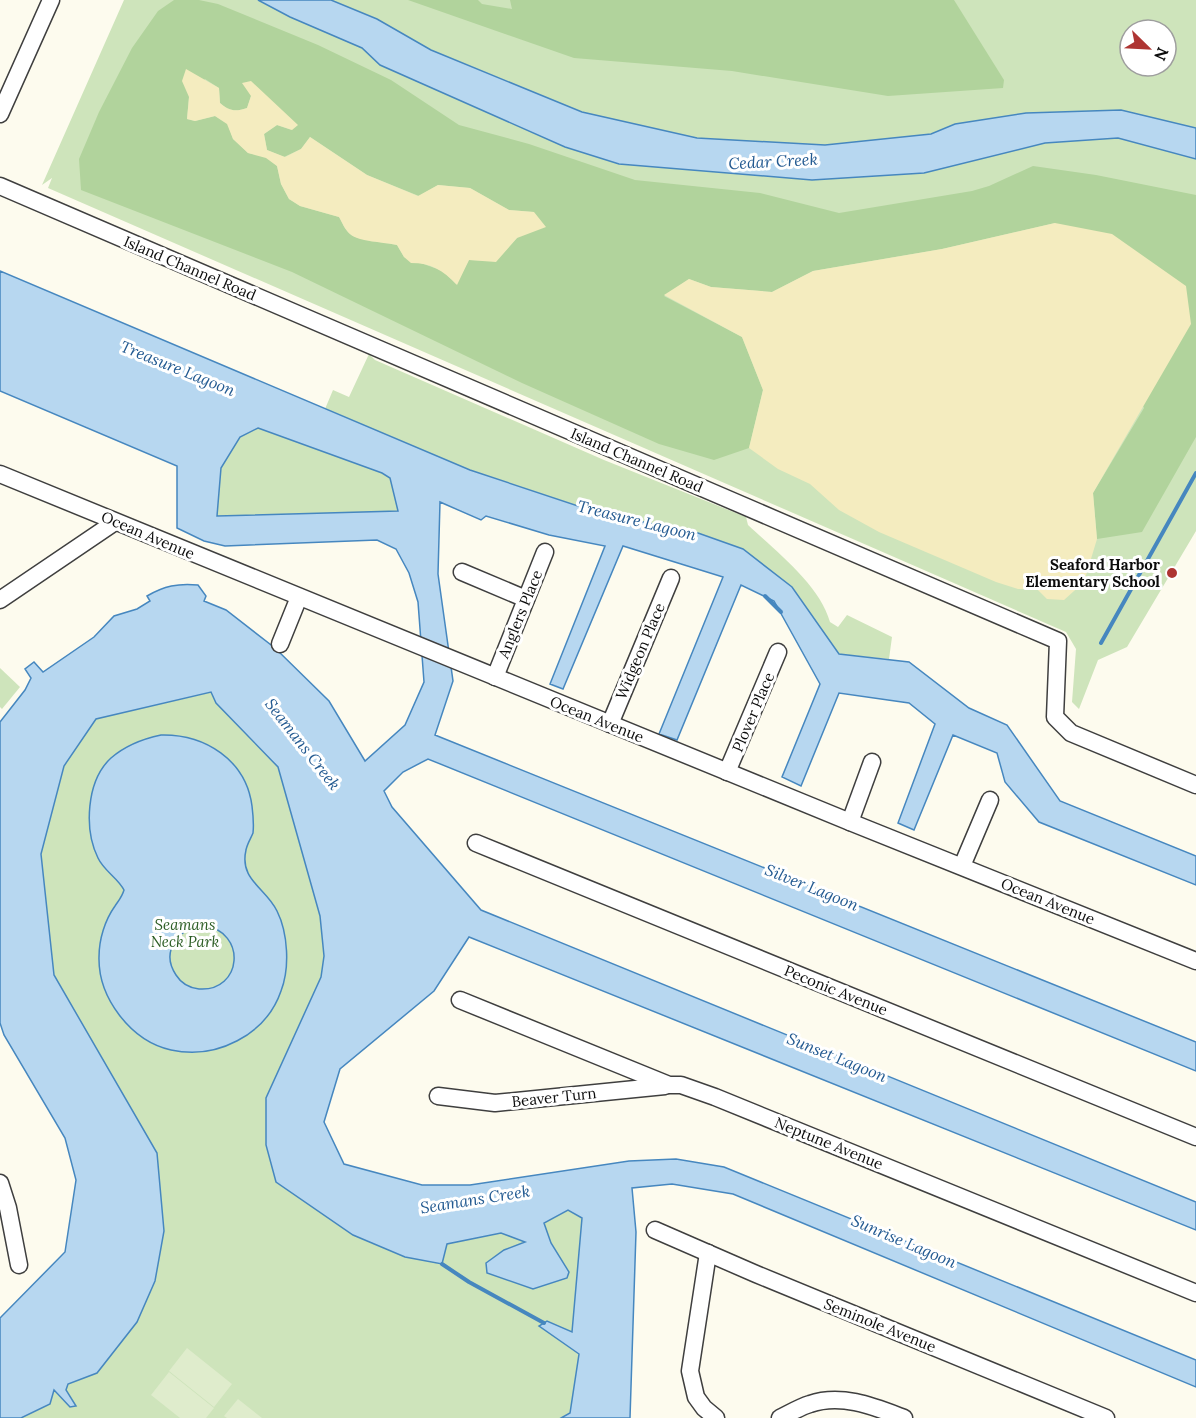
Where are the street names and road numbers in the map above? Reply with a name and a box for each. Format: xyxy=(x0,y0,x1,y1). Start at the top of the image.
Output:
street label: Island Channel Road xyxy=(121,232,259,305)
street label: Island Channel Road xyxy=(568,424,706,497)
street label: Ocean Avenue xyxy=(98,507,198,563)
street label: Anglers Place xyxy=(493,567,546,662)
street label: Widgeon Place xyxy=(611,600,669,702)
street label: Plover Place xyxy=(728,669,778,755)
street label: Ocean Avenue xyxy=(547,692,647,746)
street label: Ocean Avenue xyxy=(998,874,1098,928)
street label: Peconic Avenue xyxy=(782,961,890,1019)
street label: Beaver Turn xyxy=(511,1083,597,1111)
street label: Neptune Avenue xyxy=(772,1113,886,1173)
street label: Seminole Avenue xyxy=(821,1294,939,1356)

